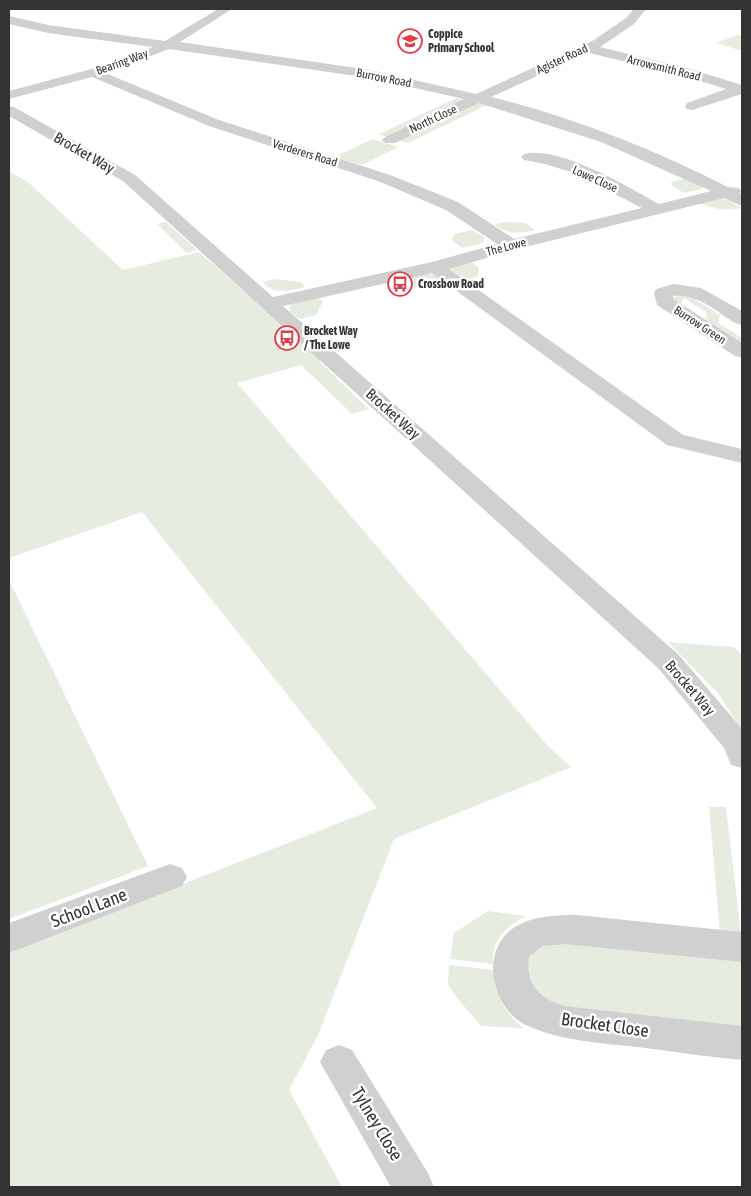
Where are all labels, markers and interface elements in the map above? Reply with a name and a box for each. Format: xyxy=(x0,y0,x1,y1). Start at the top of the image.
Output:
place label: Coppice Primary School xyxy=(428,27,495,55)
school or university icon: Coppice Primary School xyxy=(397,28,423,54)
street label: Agister Road xyxy=(534,41,590,77)
street label: Bearing Way xyxy=(94,46,150,78)
street label: Arrowsmith Road xyxy=(626,52,702,84)
street label: Burrow Road xyxy=(355,66,413,90)
street label: North Close xyxy=(407,102,459,136)
street label: Brocket Way xyxy=(51,128,118,177)
street label: Verderers Road xyxy=(271,137,339,169)
street label: Lowe Close xyxy=(570,163,620,195)
street label: The Lowe xyxy=(485,235,527,259)
bus stop icon: Crossbow Road xyxy=(387,271,413,297)
place label: Crossbow Road xyxy=(418,277,484,291)
street label: Burrow Green xyxy=(671,303,729,347)
place label: Brocket Way / The Lowe xyxy=(304,324,358,352)
bus stop icon: Brocket Way / The Lowe xyxy=(274,325,300,351)
street label: Brocket Way xyxy=(363,385,424,442)
street label: Brocket Way xyxy=(662,657,719,719)
street label: School Lane xyxy=(48,884,130,932)
street label: Brocket Close xyxy=(560,1008,650,1041)
street label: Tylney Close xyxy=(347,1083,407,1164)

